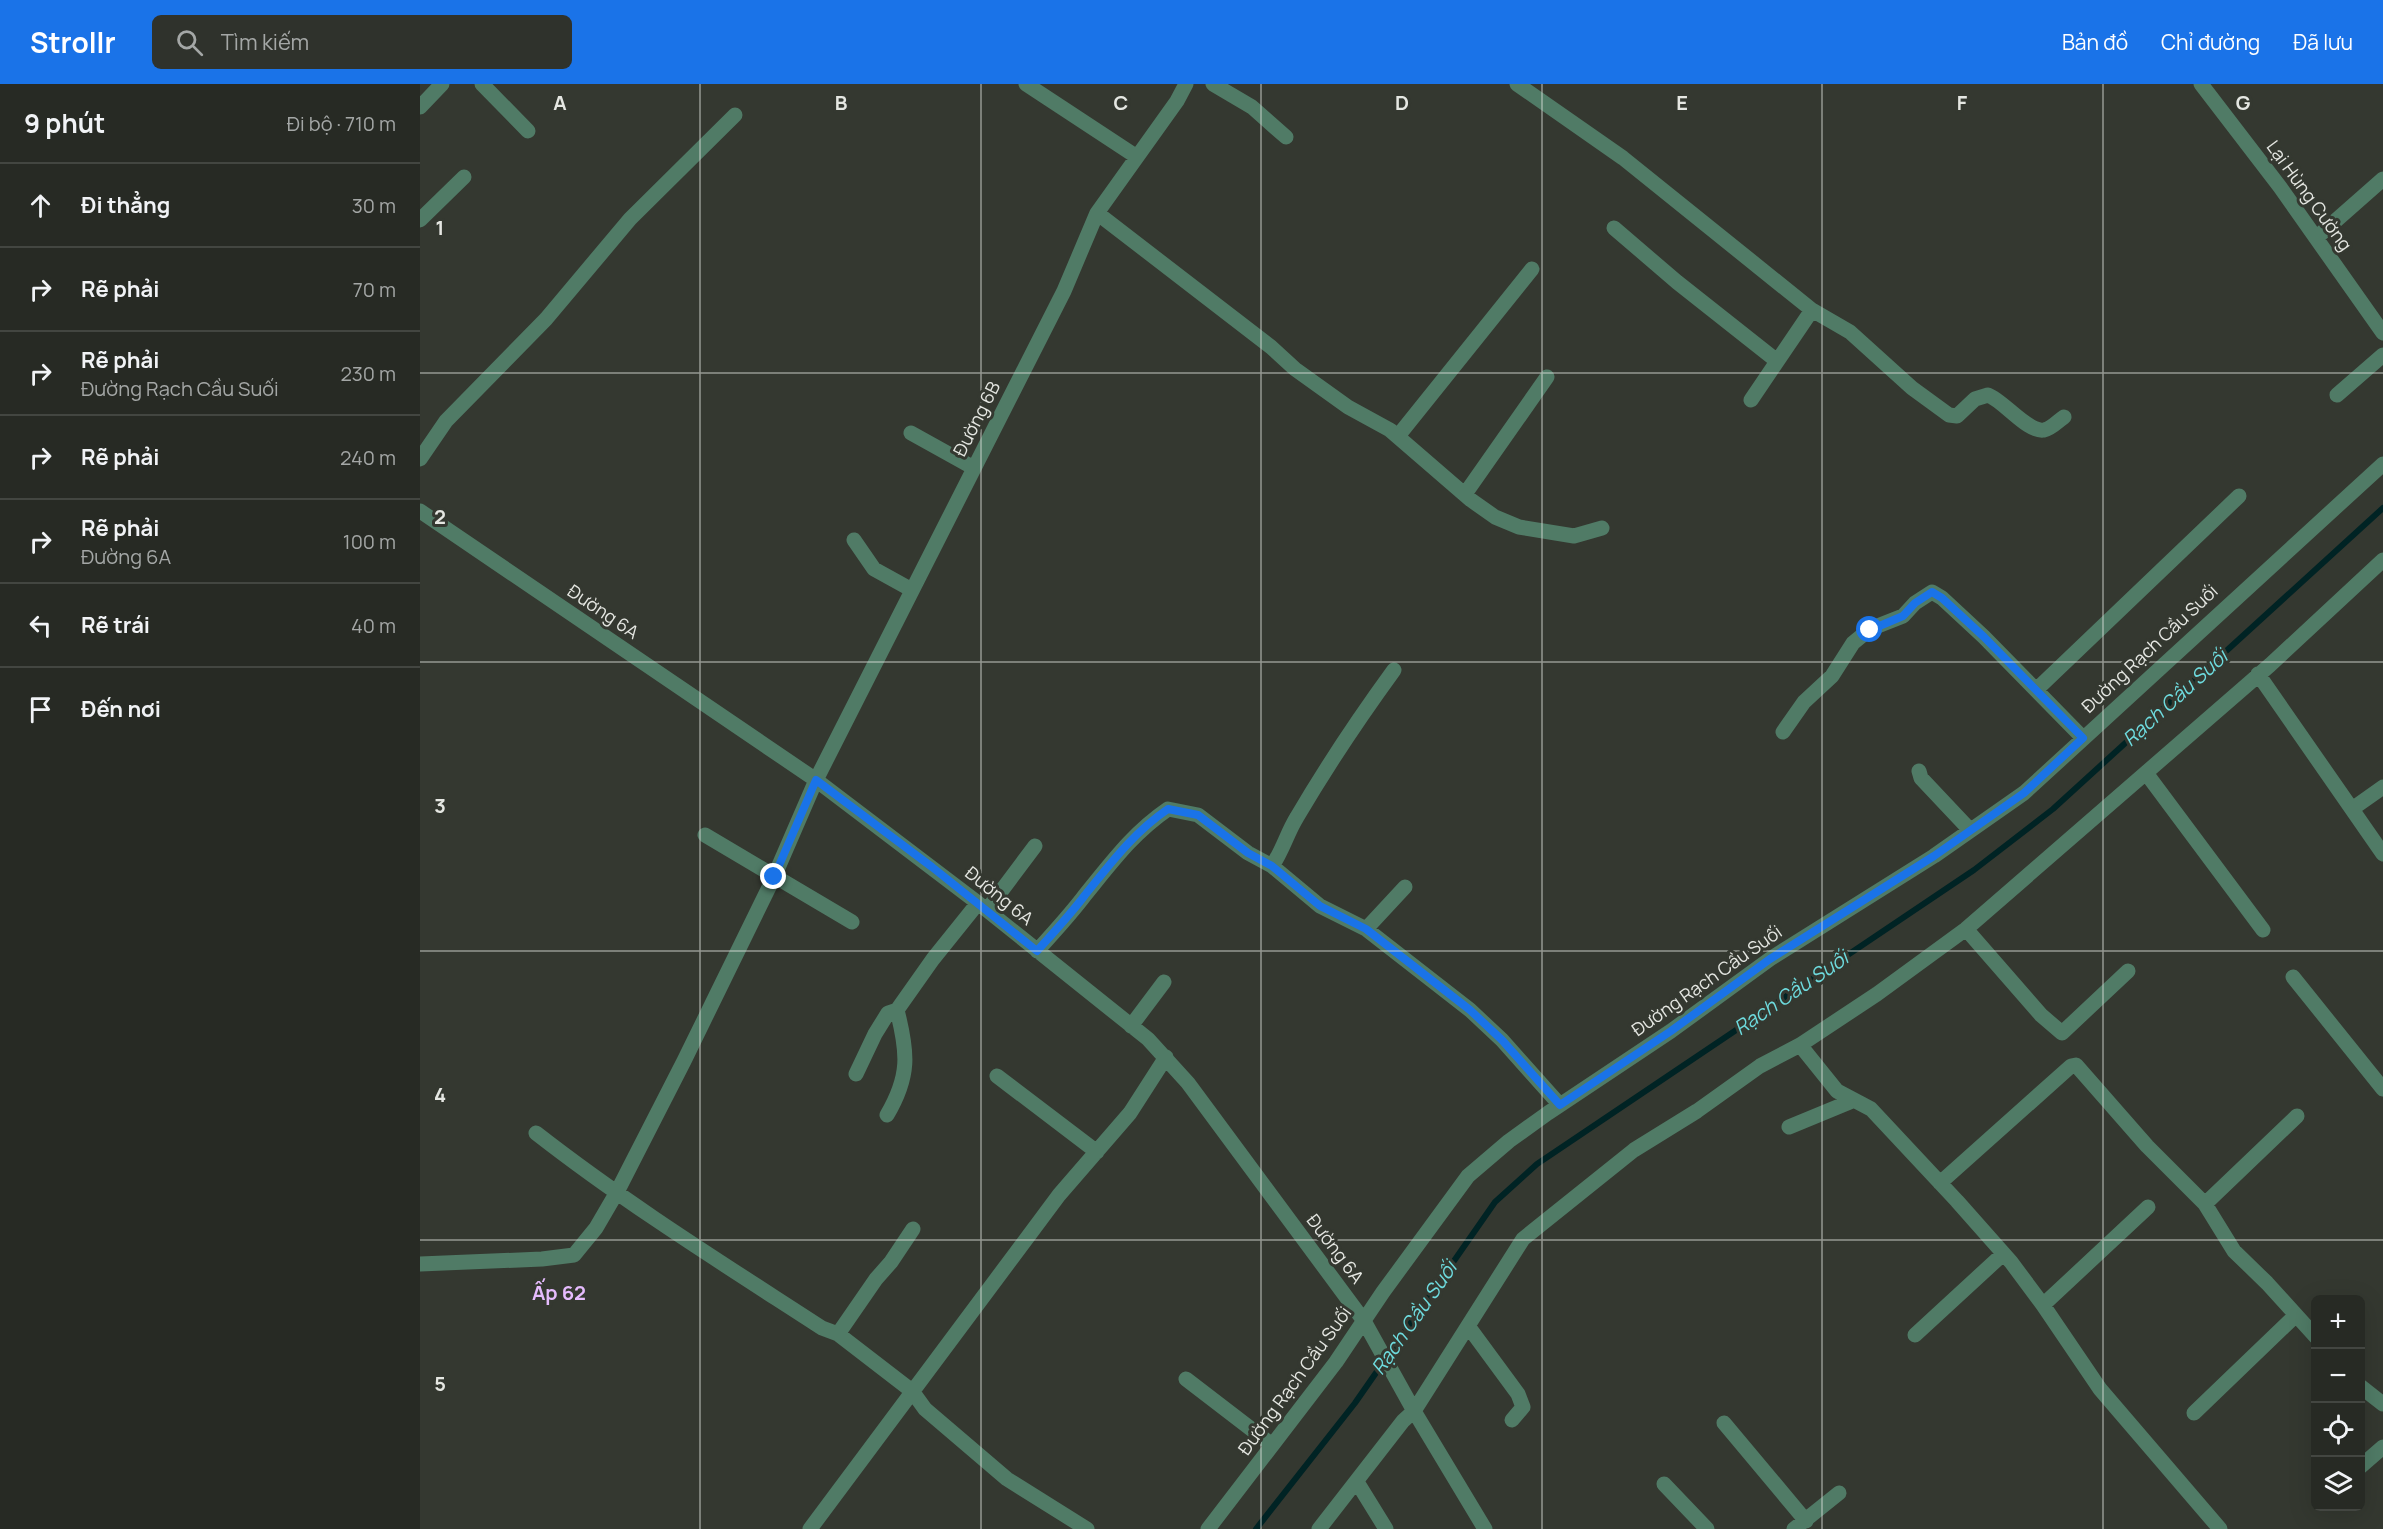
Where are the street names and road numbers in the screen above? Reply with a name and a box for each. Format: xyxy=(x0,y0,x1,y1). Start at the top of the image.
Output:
street label: Lại Hùng Cường xyxy=(2262,135,2358,255)
street label: Đường 6B xyxy=(947,377,1005,460)
street label: Đường 6A xyxy=(563,579,644,644)
street label: Đường Rạch Cầu Suối xyxy=(2078,580,2222,718)
street label: Đường 6A xyxy=(961,860,1039,930)
street label: Đường Rạch Cầu Suối xyxy=(1627,919,1786,1041)
street label: Đường 6A xyxy=(1302,1209,1370,1289)
street label: Đường Rạch Cầu Suối xyxy=(1232,1301,1356,1459)

